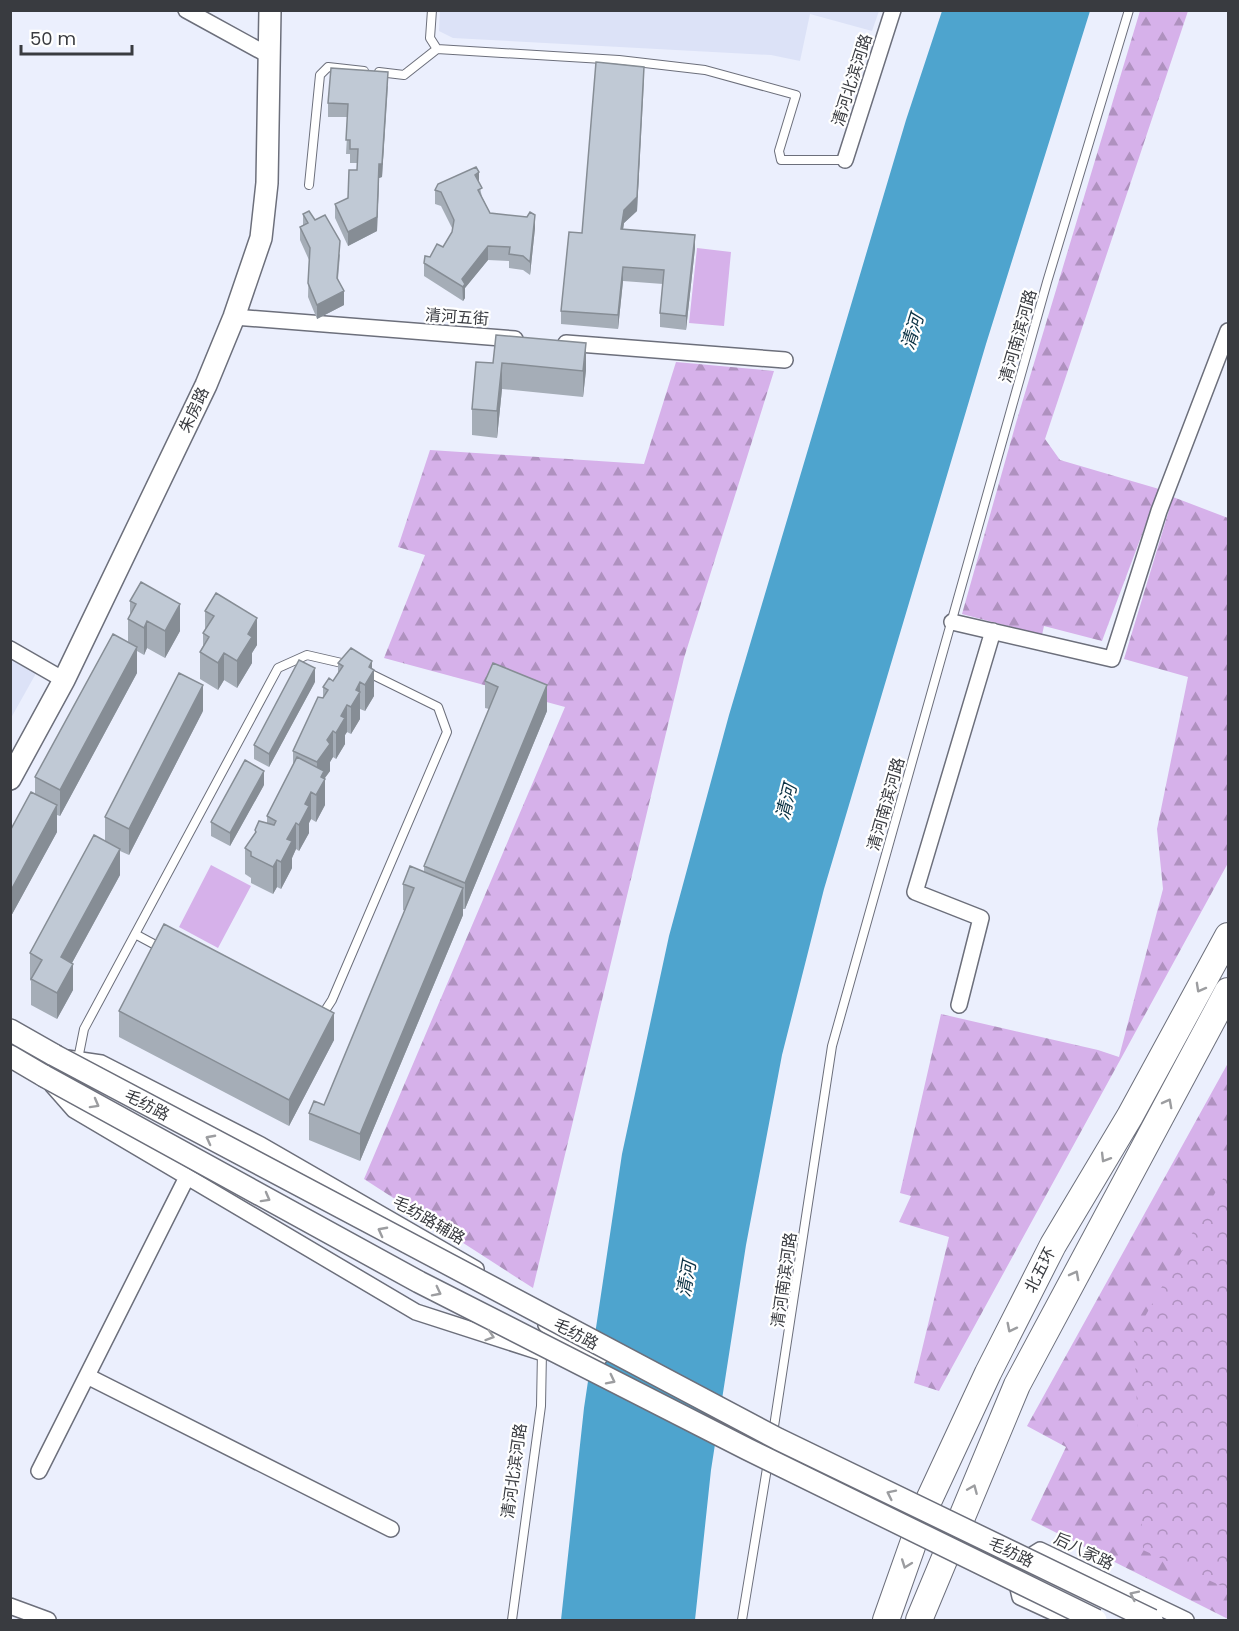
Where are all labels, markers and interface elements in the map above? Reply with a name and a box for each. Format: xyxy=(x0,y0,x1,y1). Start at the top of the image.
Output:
scale bar xyxy=(21,18,132,56)
text: 50 m xyxy=(30,26,76,51)
street label: 清河北滨河路 xyxy=(826,31,878,129)
street label: 清河南滨河路 xyxy=(994,287,1042,385)
street label: 清河五街 xyxy=(424,303,490,331)
water label: 清河 xyxy=(895,308,930,353)
street label: 朱房路 xyxy=(173,383,215,437)
street label: 清河南滨河路 xyxy=(862,755,910,853)
water label: 清河 xyxy=(770,779,803,822)
one-way arrow xyxy=(1196,981,1207,992)
street label: 毛纺路 xyxy=(120,1084,174,1126)
one-way arrow xyxy=(89,1097,100,1108)
one-way arrow xyxy=(1161,1099,1172,1110)
one-way arrow xyxy=(206,1135,216,1146)
one-way arrow xyxy=(1100,1152,1112,1162)
street label: 毛纺路辅路 xyxy=(389,1190,469,1250)
one-way arrow xyxy=(260,1191,270,1202)
one-way arrow xyxy=(378,1227,388,1238)
street label: 清河南滨河路 xyxy=(766,1231,802,1329)
street label: 北五环 xyxy=(1019,1243,1061,1297)
water label: 清河 xyxy=(671,1256,702,1299)
one-way arrow xyxy=(1068,1271,1079,1281)
one-way arrow xyxy=(431,1284,442,1296)
street label: 毛纺路 xyxy=(549,1313,603,1355)
one-way arrow xyxy=(1006,1322,1018,1333)
one-way arrow xyxy=(484,1329,495,1341)
one-way arrow xyxy=(605,1373,615,1384)
street label: 清河北滨河路 xyxy=(496,1422,532,1520)
one-way arrow xyxy=(966,1484,978,1495)
one-way arrow xyxy=(887,1490,898,1501)
street label: 后八家路 xyxy=(1050,1527,1118,1575)
street label: 毛纺路 xyxy=(984,1531,1038,1573)
one-way arrow xyxy=(900,1558,913,1569)
one-way arrow xyxy=(1129,1591,1140,1603)

